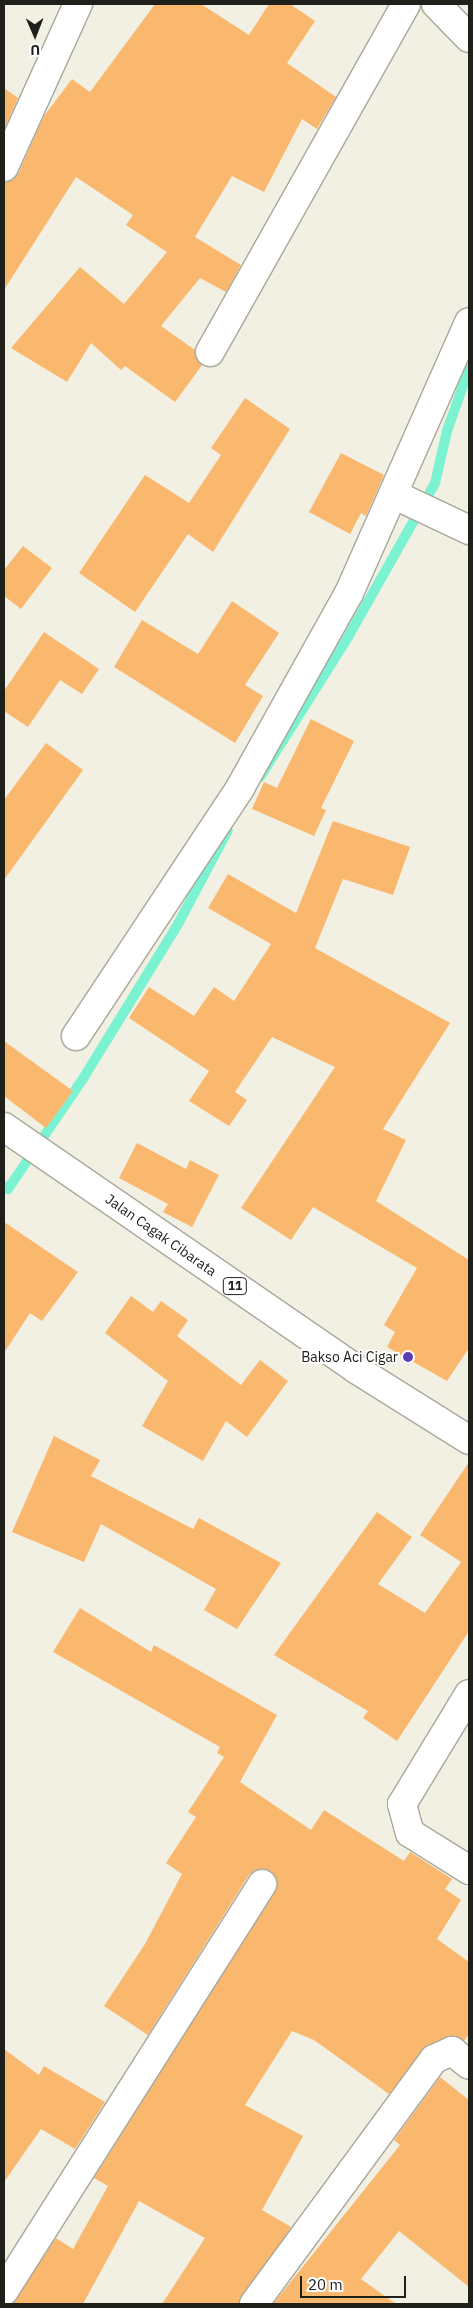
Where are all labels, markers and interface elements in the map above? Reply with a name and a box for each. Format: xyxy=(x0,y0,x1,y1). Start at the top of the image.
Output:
north arrow xyxy=(10,10,60,60)
text: U xyxy=(30,41,40,59)
street label: Jalan Cagak Cibarata xyxy=(102,1190,220,1280)
road number: 11 xyxy=(222,1276,248,1295)
place label: Bakso Aci Cigar xyxy=(301,1349,398,1365)
marker: Bakso Aci Cigar xyxy=(402,1351,414,1363)
scale bar xyxy=(303,2266,409,2298)
text: 20 m xyxy=(308,2275,343,2294)

